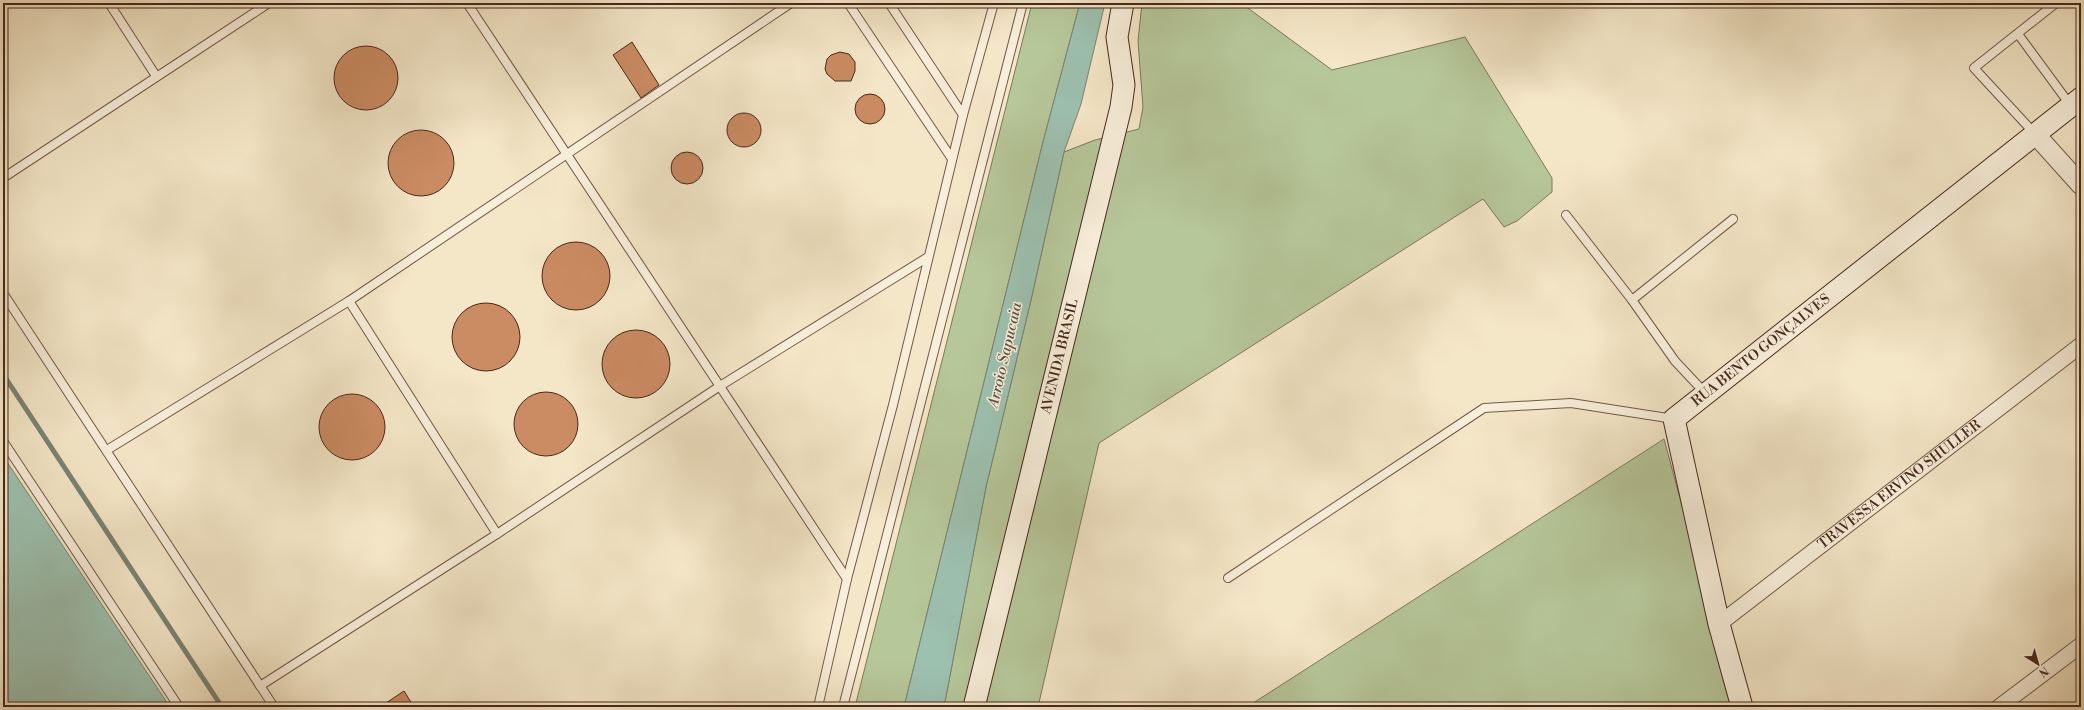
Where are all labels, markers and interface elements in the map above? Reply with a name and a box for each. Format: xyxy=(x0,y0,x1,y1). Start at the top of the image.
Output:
street label: RUA BENTO GONÇALVES xyxy=(1688,290,1834,411)
street label: AVENIDA BRASIL xyxy=(1037,297,1083,417)
water label: Arroio Sapucaia xyxy=(983,300,1026,411)
street label: TRAVESSA ERVINO SHULLER xyxy=(1814,416,1985,553)
north arrow xyxy=(2018,644,2058,684)
text: N xyxy=(2035,663,2051,680)

